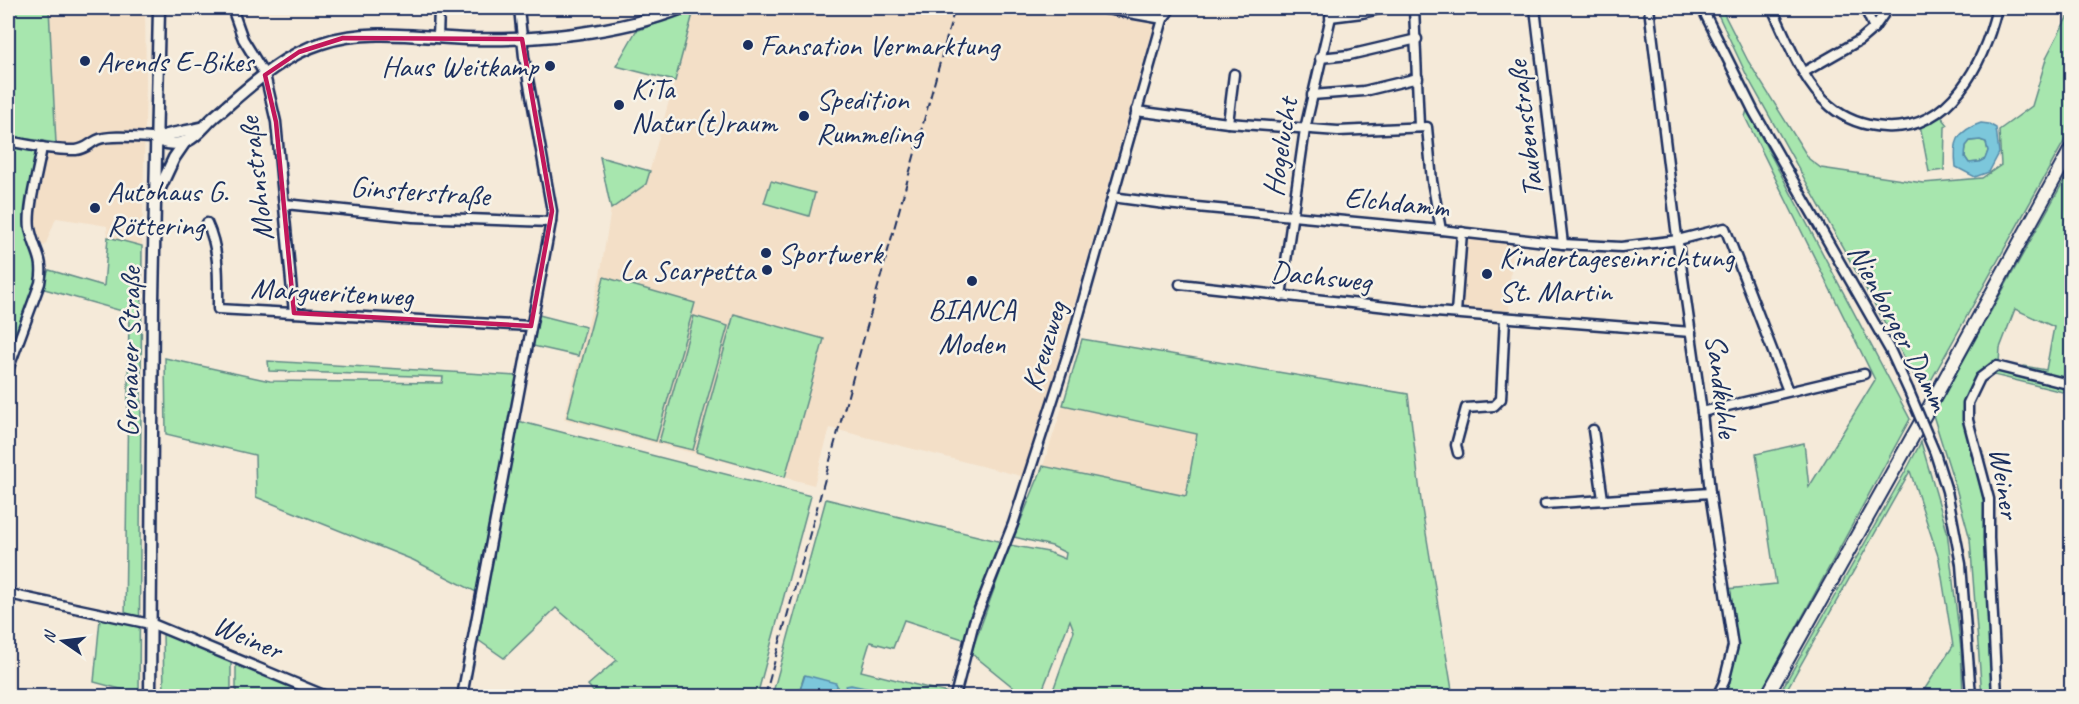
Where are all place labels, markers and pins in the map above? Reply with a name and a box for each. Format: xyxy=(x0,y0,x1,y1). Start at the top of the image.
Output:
place label: Fansation Vermarktung xyxy=(760,26,1001,64)
marker: Fansation Vermarktung xyxy=(741,38,755,52)
place label: Arends E-Bikes xyxy=(97,42,256,80)
place label: Haus Weitkamp xyxy=(381,47,540,85)
marker: Arends E-Bikes xyxy=(78,54,92,68)
marker: Haus Weitkamp xyxy=(543,59,557,73)
place label: KiTa Natur(t)raum xyxy=(631,69,778,141)
place label: Spedition Rummeling xyxy=(816,80,924,152)
marker: KiTa Natur(t)raum xyxy=(612,98,626,112)
marker: Spedition Rummeling xyxy=(797,109,811,123)
place label: Autohaus G. Röttering xyxy=(107,172,228,244)
marker: Autohaus G. Röttering xyxy=(88,201,102,215)
place label: Sportwerk xyxy=(778,234,884,272)
place label: Kindertageseinrichtung St. Martin xyxy=(1499,238,1735,310)
marker: Sportwerk xyxy=(759,246,773,260)
place label: La Scarpetta xyxy=(620,251,757,289)
marker: La Scarpetta xyxy=(760,263,774,277)
marker: Kindertageseinrichtung St. Martin xyxy=(1480,267,1494,281)
marker: BIANCA Moden xyxy=(965,274,979,288)
place label: BIANCA Moden xyxy=(928,290,1017,362)

